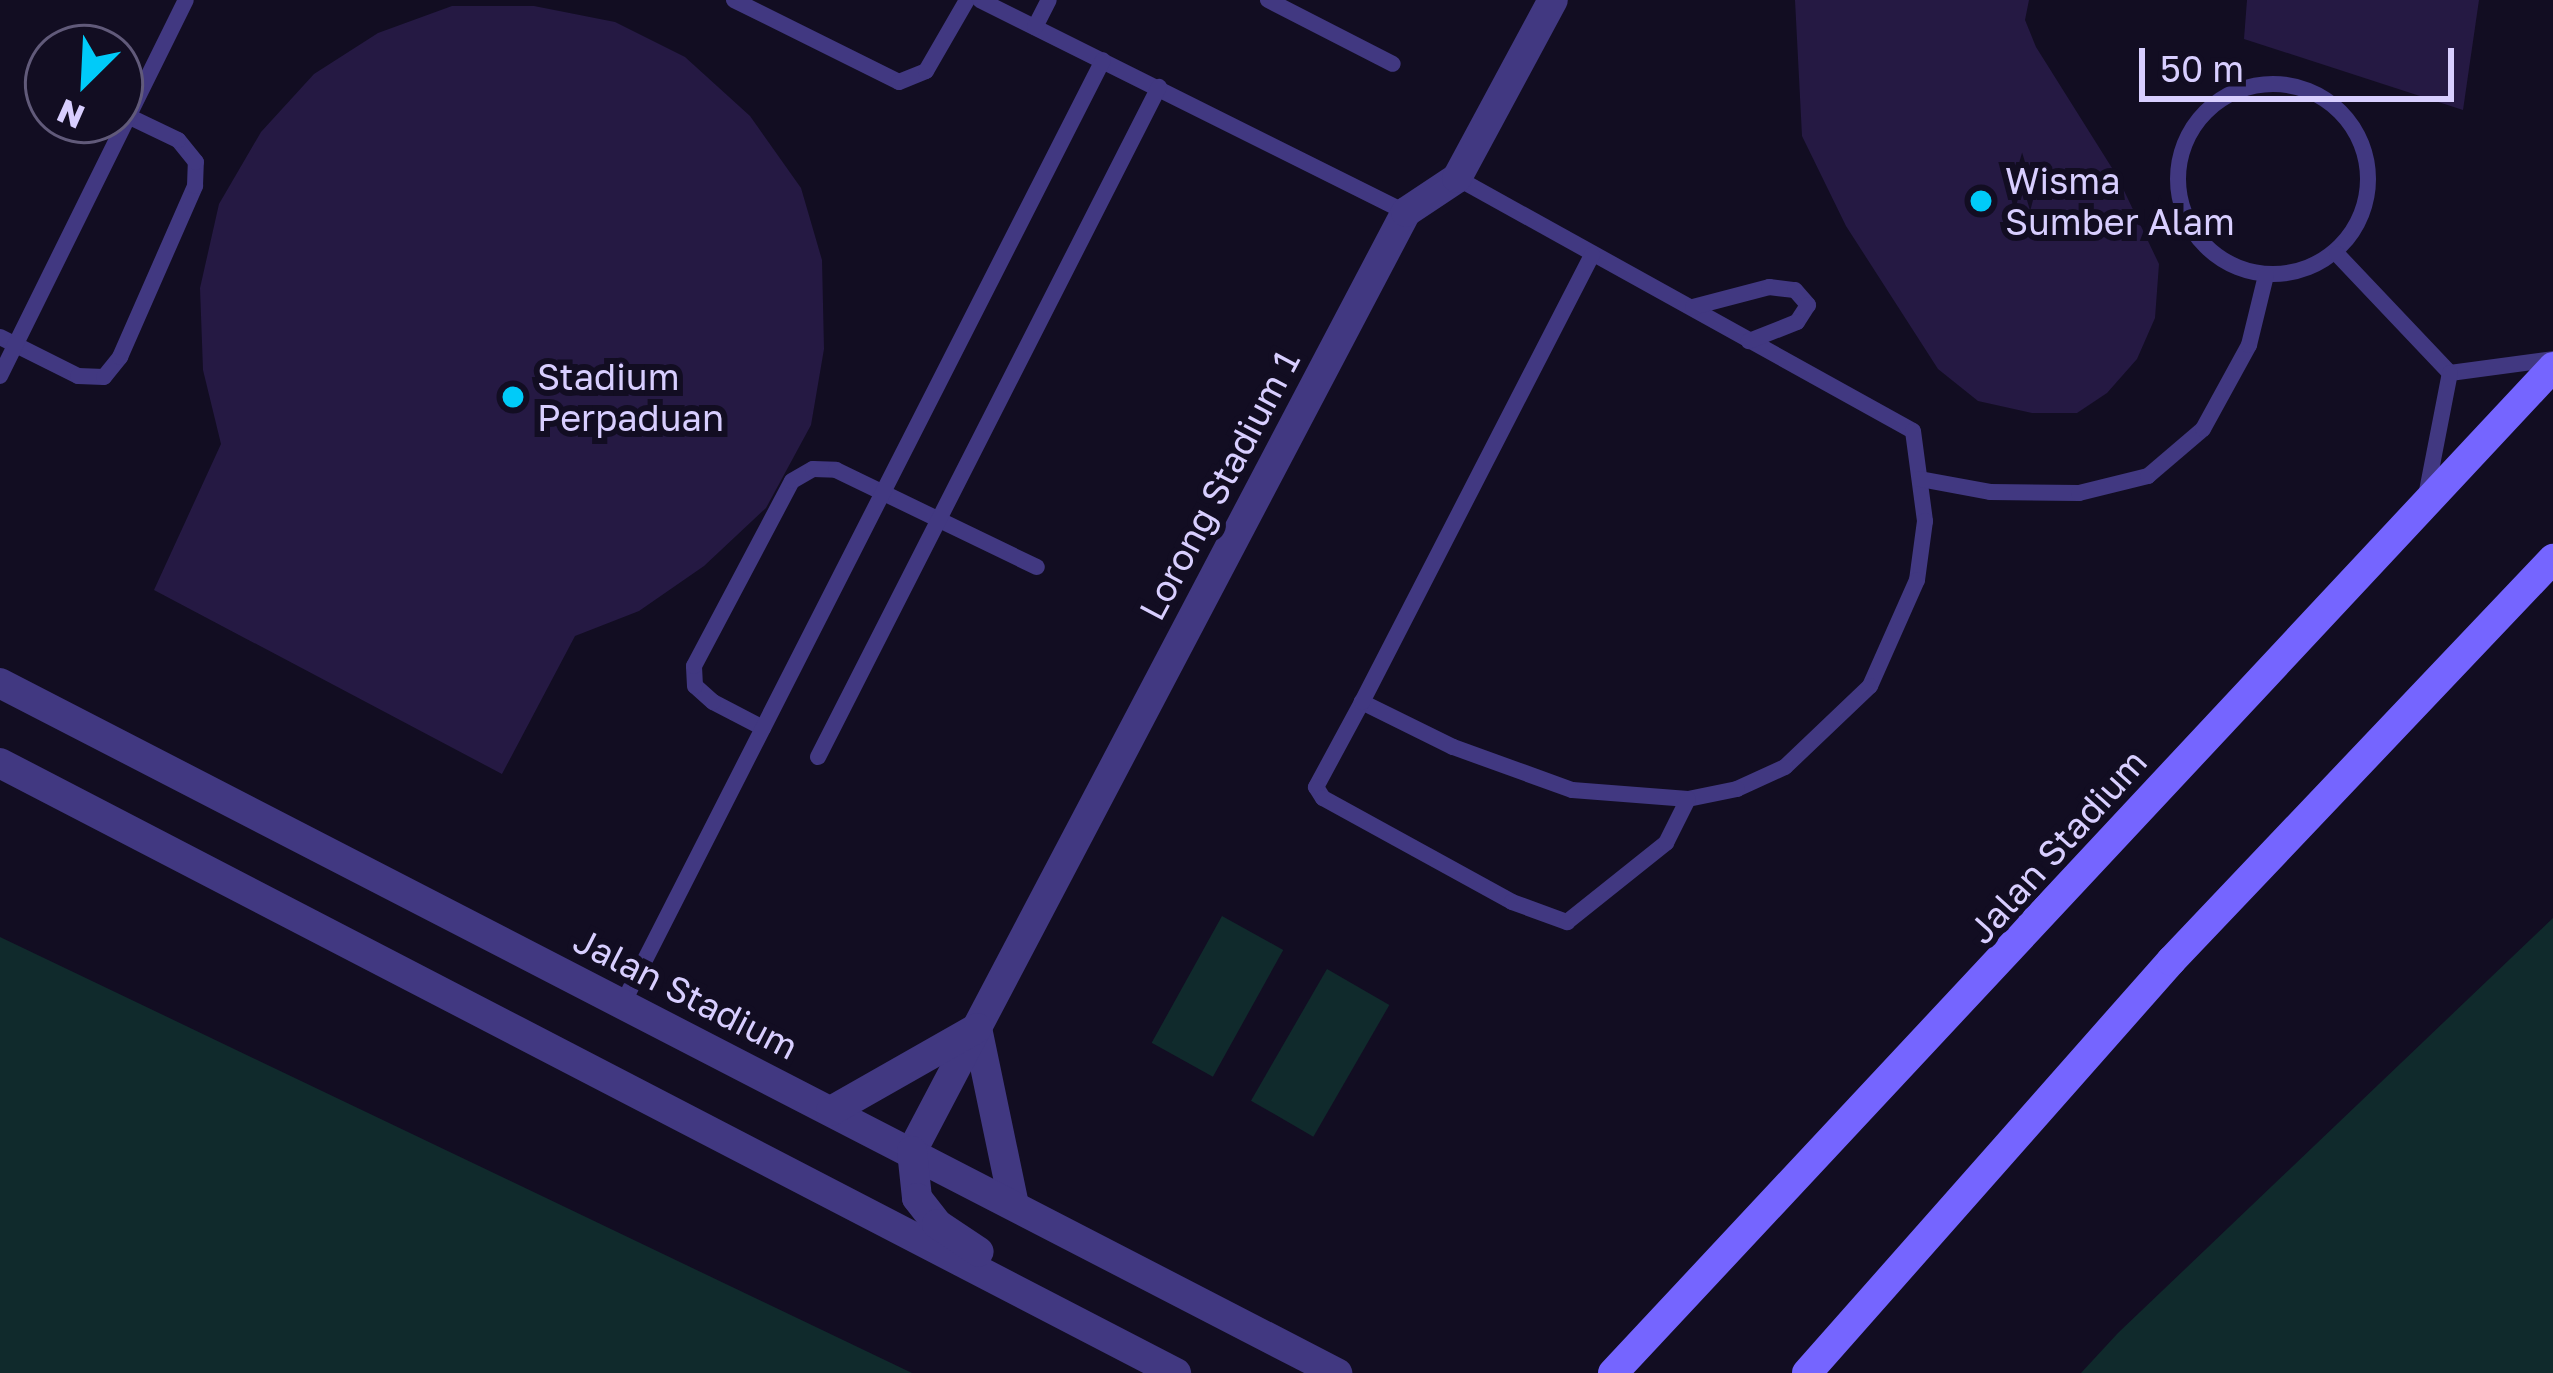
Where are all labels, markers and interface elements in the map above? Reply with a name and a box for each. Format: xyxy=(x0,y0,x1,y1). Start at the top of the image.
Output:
north arrow xyxy=(24,24,144,144)
scale bar xyxy=(2145,24,2460,98)
text: 50 m xyxy=(2160,47,2244,90)
text: N xyxy=(51,92,90,138)
place label: Wisma Sumber Alam xyxy=(2005,158,2235,243)
marker: Wisma Sumber Alam xyxy=(1968,188,1994,214)
street label: Lorong Stadium 1 xyxy=(1130,343,1308,627)
place label: Stadium Perpaduan xyxy=(537,354,724,439)
marker: Stadium Perpaduan xyxy=(500,384,526,410)
street label: Jalan Stadium xyxy=(1959,740,2155,952)
street label: Jalan Stadium xyxy=(567,918,805,1068)

